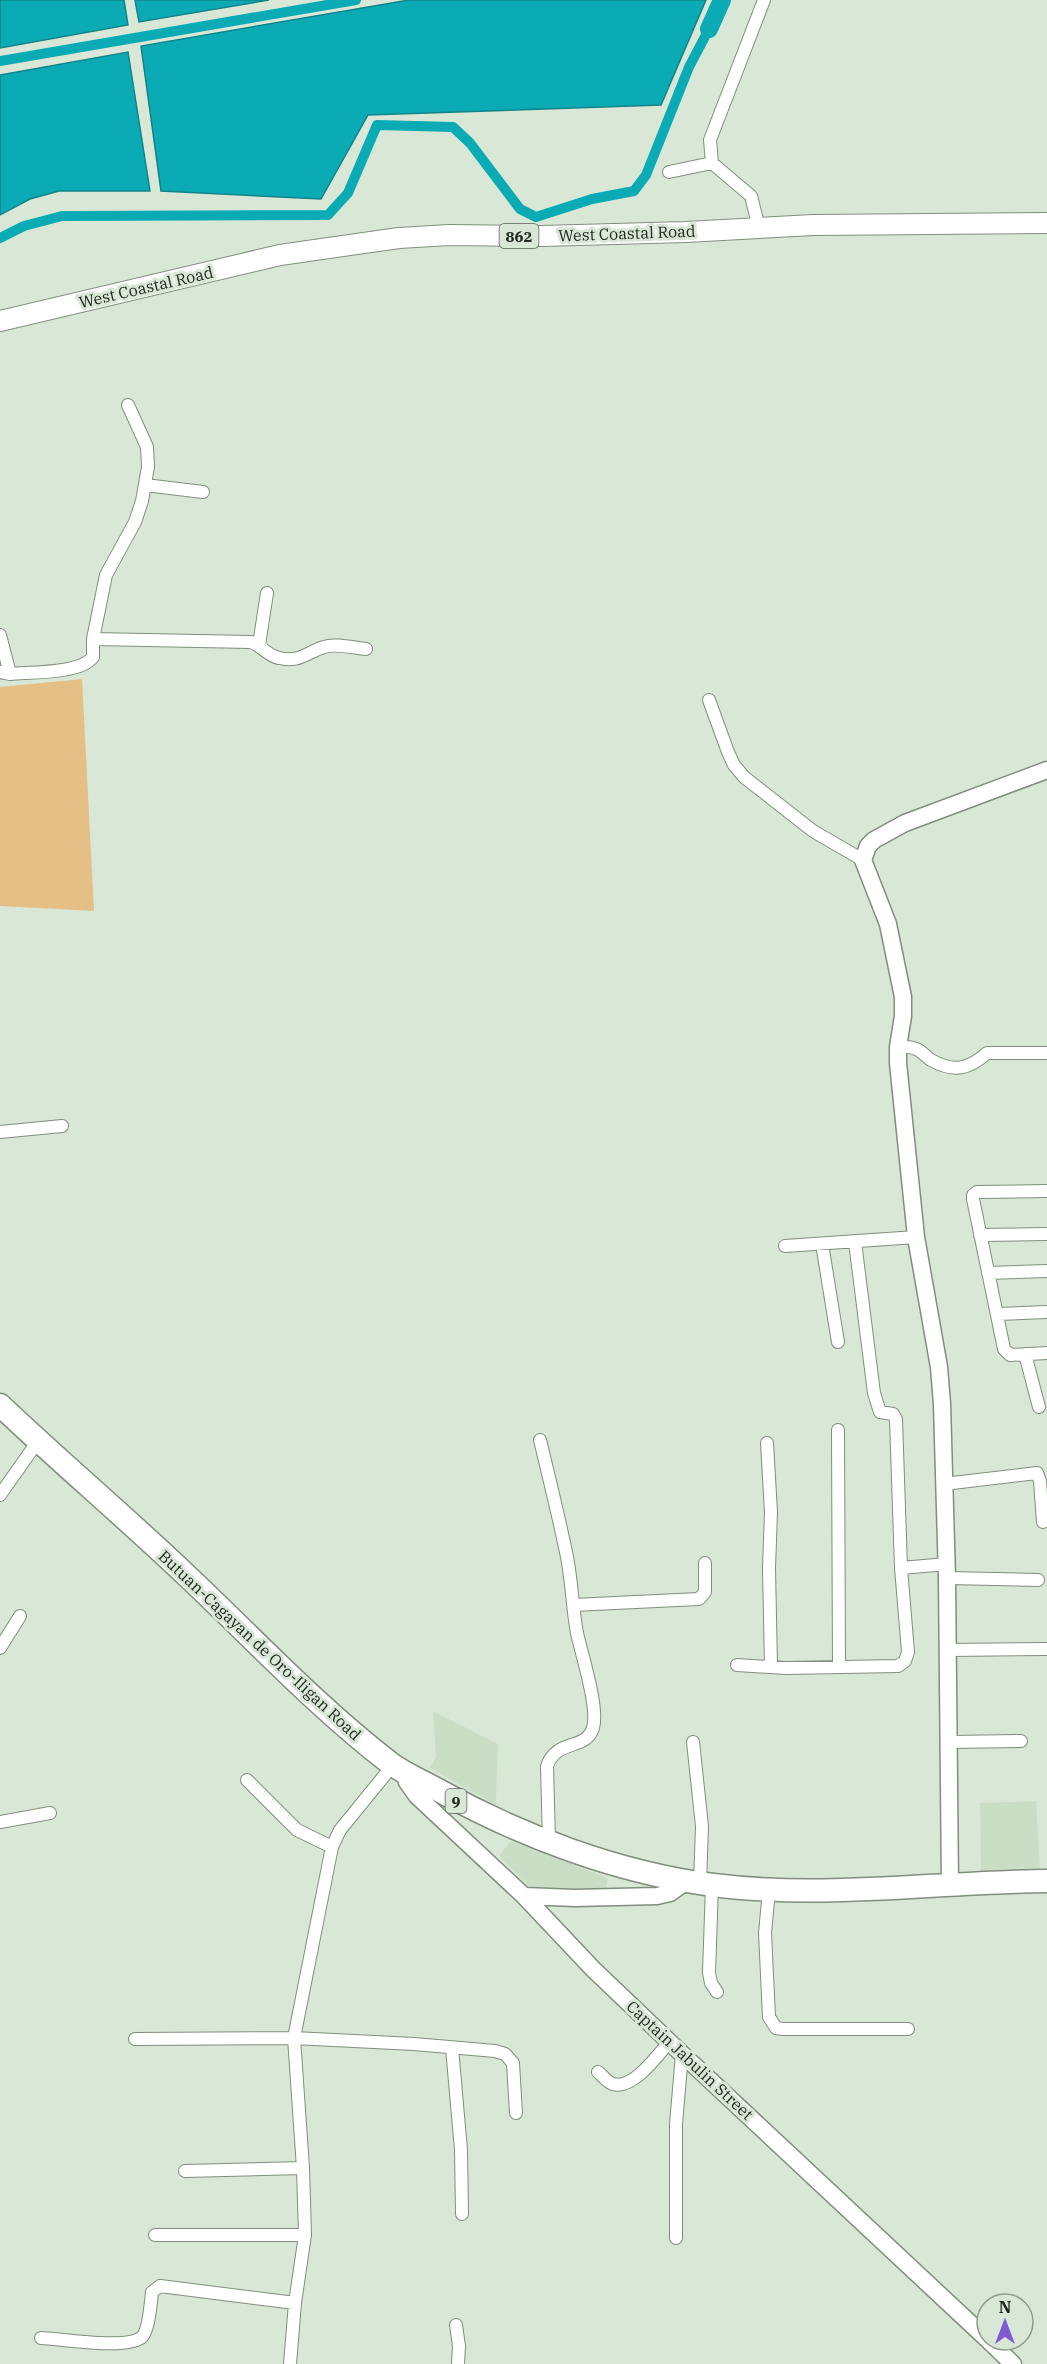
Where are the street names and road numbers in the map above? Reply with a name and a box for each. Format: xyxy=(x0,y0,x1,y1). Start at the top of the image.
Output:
street label: West Coastal Road xyxy=(558,221,696,245)
road number: 862 xyxy=(500,224,538,248)
street label: West Coastal Road xyxy=(77,262,215,312)
street label: Butuan-Cagayan de Oro-Iligan Road xyxy=(155,1546,366,1744)
road number: 9 xyxy=(446,1789,466,1813)
street label: Captain Jabulin Street xyxy=(622,1996,758,2124)

